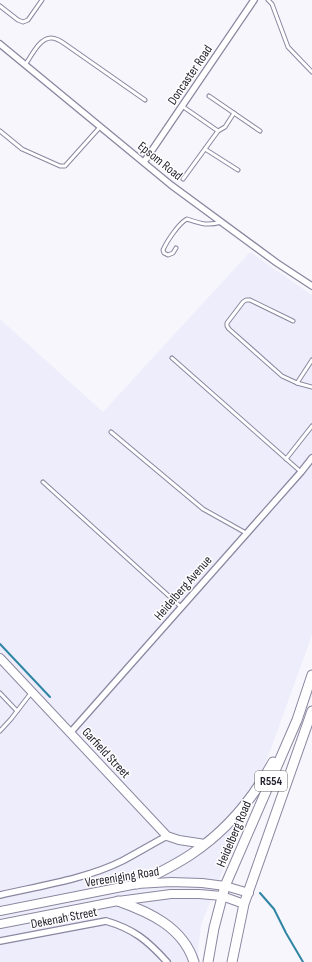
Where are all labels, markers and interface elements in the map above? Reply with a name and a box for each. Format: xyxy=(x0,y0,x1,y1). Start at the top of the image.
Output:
street label: Doncaster Road xyxy=(164,42,216,108)
street label: Epsom Road xyxy=(134,138,186,184)
street label: Heidelberg Avenue xyxy=(151,552,215,624)
street label: Garfield Street xyxy=(78,724,134,782)
road number: R554 xyxy=(255,771,287,791)
street label: Heidelberg Road xyxy=(213,799,255,869)
street label: Vereeniging Road xyxy=(84,863,160,891)
street label: Dekenah Street xyxy=(29,904,99,932)

